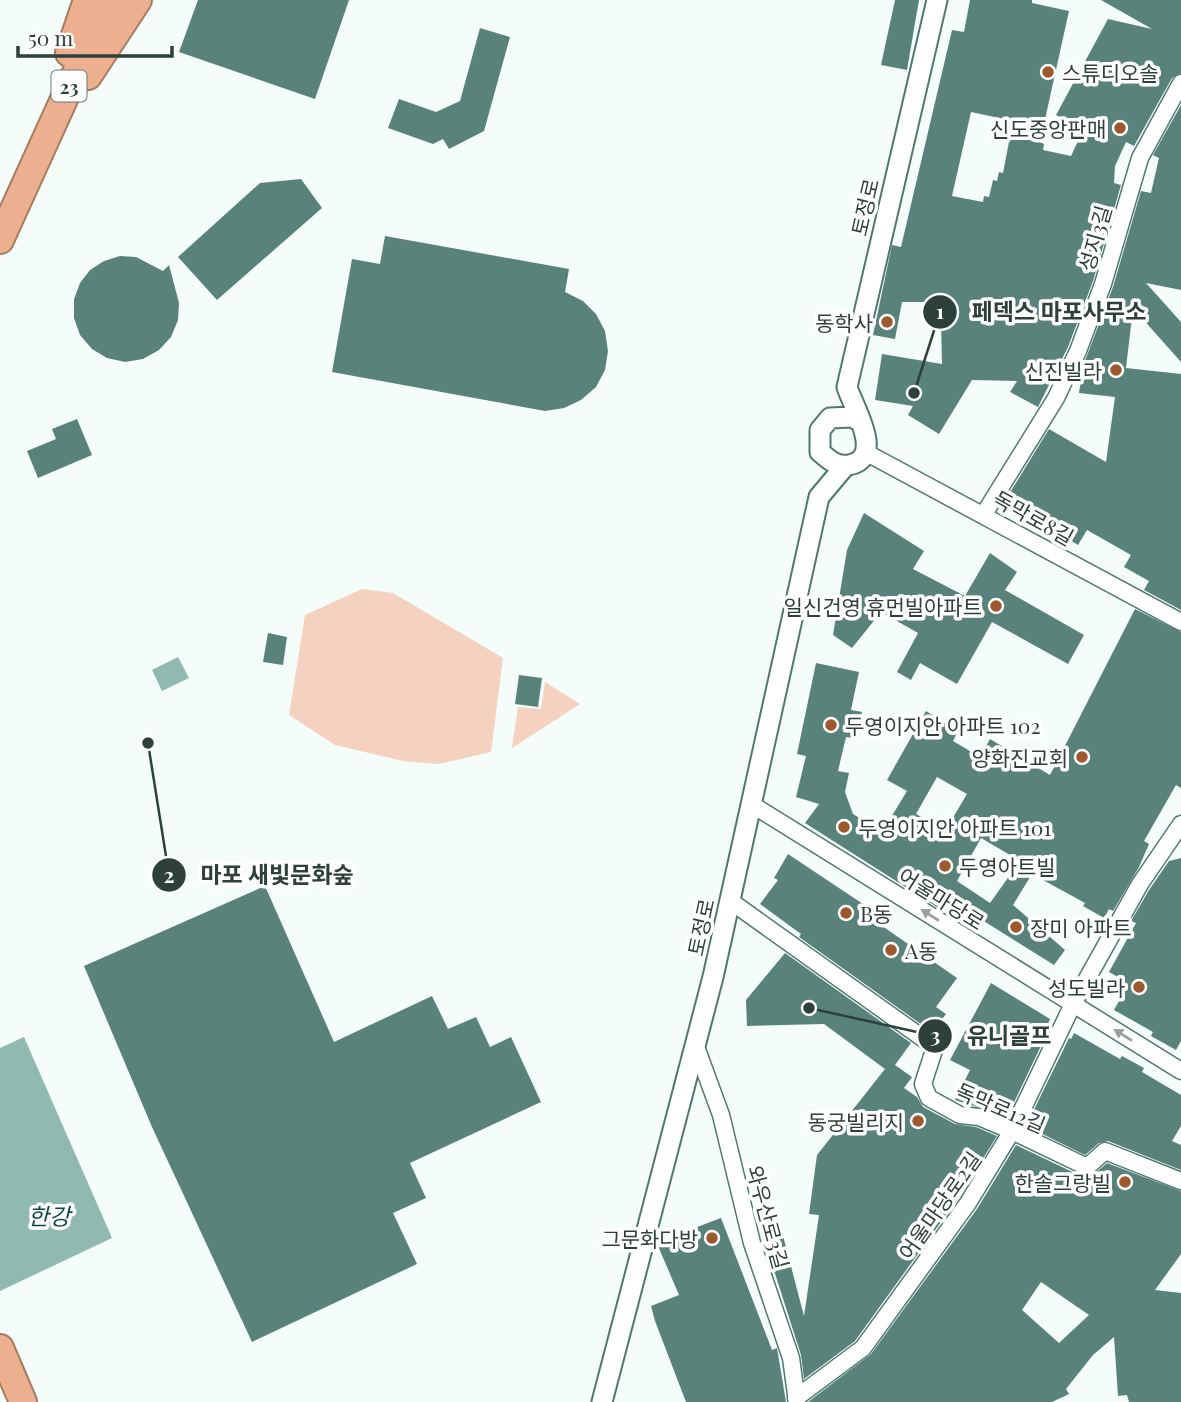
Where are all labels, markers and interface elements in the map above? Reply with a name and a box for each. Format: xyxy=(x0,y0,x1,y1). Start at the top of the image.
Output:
scale bar xyxy=(18,14,172,58)
text: 50 m xyxy=(28,23,74,51)
place label: 스튜디오솔 xyxy=(1062,58,1159,86)
marker: 스튜디오솔 xyxy=(1040,64,1056,80)
road number: 23 xyxy=(52,71,86,102)
place label: 신도중앙판매 xyxy=(990,114,1106,142)
marker: 신도중앙판매 xyxy=(1112,120,1128,136)
street label: 토정로 xyxy=(844,176,884,238)
street label: 성지3길 xyxy=(1071,202,1117,274)
callout: 페덱스 마포사무소 xyxy=(923,290,1161,334)
text: 페덱스 마포사무소 xyxy=(972,295,1146,326)
text: 1 xyxy=(936,296,944,324)
place label: 동학사 xyxy=(815,308,873,336)
marker: 동학사 xyxy=(879,314,895,330)
place label: 신진빌라 xyxy=(1025,356,1102,384)
marker: 신진빌라 xyxy=(1108,362,1124,378)
street label: 독막로8길 xyxy=(989,483,1079,551)
place label: 일신건영 휴먼빌아파트 xyxy=(784,592,982,620)
marker: 일신건영 휴먼빌아파트 xyxy=(988,598,1004,614)
place label: 두영이지안 아파트 102 xyxy=(845,711,1040,739)
marker: 두영이지안 아파트 102 xyxy=(823,717,839,733)
place label: 양화진교회 xyxy=(971,743,1068,771)
marker: 양화진교회 xyxy=(1074,749,1090,765)
place label: 두영이지안 아파트 101 xyxy=(858,813,1051,841)
marker: 두영이지안 아파트 101 xyxy=(836,819,852,835)
place label: 두영아트빌 xyxy=(959,852,1056,880)
callout: 마포 새빛문화숲 xyxy=(151,853,368,897)
text: 마포 새빛문화숲 xyxy=(200,858,354,889)
marker: 두영아트빌 xyxy=(937,858,953,874)
text: 2 xyxy=(164,860,175,888)
street label: 어울마당로 xyxy=(894,861,990,935)
street label: 토정로 xyxy=(680,896,720,958)
place label: B동 xyxy=(860,899,892,927)
marker: B동 xyxy=(838,905,854,921)
one-way arrow xyxy=(920,909,940,922)
place label: 장미 아파트 xyxy=(1030,913,1132,941)
marker: 장미 아파트 xyxy=(1008,919,1024,935)
place label: A동 xyxy=(904,936,938,964)
marker: A동 xyxy=(883,942,899,958)
place label: 성도빌라 xyxy=(1048,973,1125,1001)
marker: 성도빌라 xyxy=(1131,979,1147,995)
callout: 유니골프 xyxy=(918,1014,1065,1058)
text: 유니골프 xyxy=(967,1019,1051,1050)
text: 3 xyxy=(930,1020,940,1048)
one-way arrow xyxy=(1114,1028,1133,1041)
street label: 독막로12길 xyxy=(952,1076,1050,1138)
place label: 동궁빌리지 xyxy=(807,1107,904,1135)
marker: 동궁빌리지 xyxy=(910,1113,926,1129)
street label: 어울마당로2길 xyxy=(891,1145,987,1265)
street label: 와우산로3길 xyxy=(742,1162,796,1272)
place label: 한솔그랑빌 xyxy=(1014,1168,1111,1196)
marker: 한솔그랑빌 xyxy=(1117,1174,1133,1190)
water label: 한강 xyxy=(28,1200,73,1231)
place label: 그문화다방 xyxy=(601,1224,698,1252)
marker: 그문화다방 xyxy=(704,1230,720,1246)

